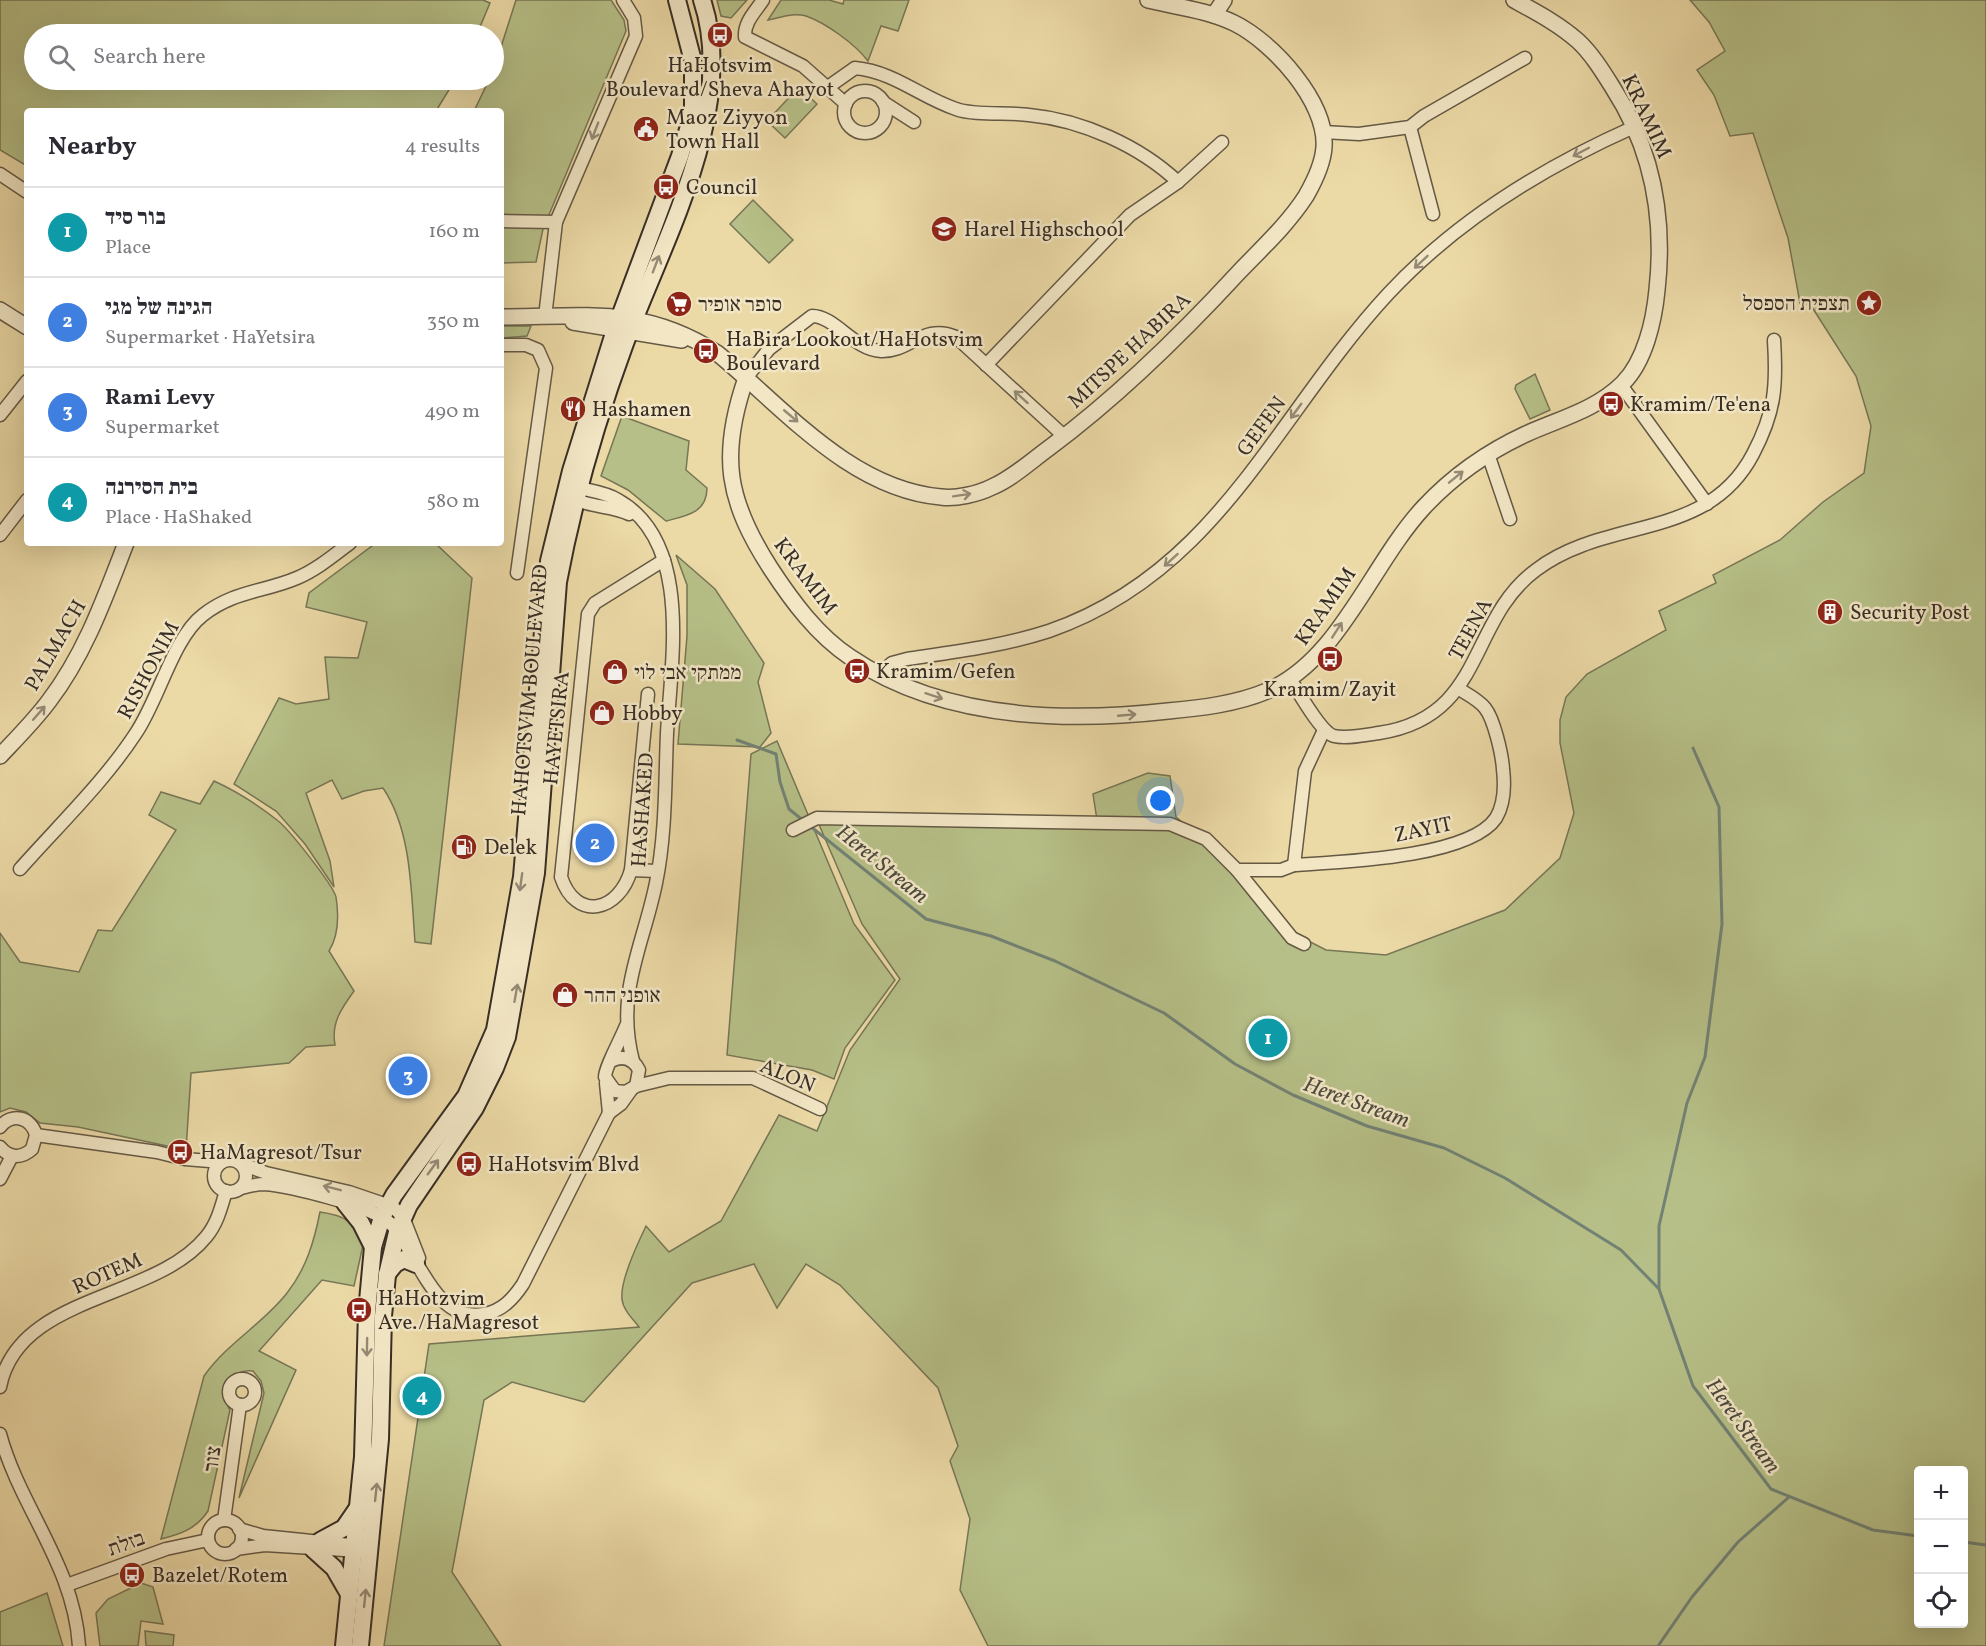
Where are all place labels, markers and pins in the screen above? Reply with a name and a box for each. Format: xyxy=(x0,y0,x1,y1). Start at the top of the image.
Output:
bus stop icon: HaHotsvim Boulevard/Sheva Ahayot xyxy=(705,20,735,50)
place label: HaHotsvim Boulevard/Sheva Ahayot xyxy=(606,52,834,105)
place label: Maoz Ziyyon Town Hall xyxy=(666,104,788,157)
public building icon: Maoz Ziyyon Town Hall xyxy=(631,114,661,144)
bus stop icon: Council xyxy=(651,172,681,202)
place label: Council xyxy=(686,174,757,203)
school or university icon: Harel Highschool xyxy=(929,214,959,244)
place label: Harel Highschool xyxy=(964,216,1124,245)
place icon: תצפית הספסל xyxy=(1854,288,1884,318)
supermarket icon: סופר אופיר xyxy=(664,289,694,319)
place label: תצפית הספסל xyxy=(1743,290,1850,319)
place label: סופר אופיר xyxy=(698,291,782,320)
place label: HaBira Lookout/HaHotsvim Boulevard xyxy=(726,326,983,379)
bus stop icon: HaBira Lookout/HaHotsvim Boulevard xyxy=(691,336,721,366)
bus stop icon: Kramim/Te'ena xyxy=(1596,389,1626,419)
place label: Kramim/Te'ena xyxy=(1630,391,1771,420)
restaurant icon: Hashamen xyxy=(558,394,588,424)
place label: Hashamen xyxy=(592,396,691,425)
building icon: Security Post xyxy=(1815,597,1845,627)
place label: Security Post xyxy=(1850,599,1970,628)
bus stop icon: Kramim/Zayit xyxy=(1315,644,1345,674)
bus stop icon: Kramim/Gefen xyxy=(842,656,872,686)
shop icon: ממתקי אבי לוי xyxy=(600,657,630,687)
place label: Kramim/Gefen xyxy=(876,658,1016,687)
place label: ממתקי אבי לוי xyxy=(634,659,742,688)
place label: Kramim/Zayit xyxy=(1264,676,1396,705)
shop icon: Hobby xyxy=(587,698,617,728)
place label: Hobby xyxy=(622,700,683,729)
pin: 2 xyxy=(576,820,614,866)
fuel station icon: Delek xyxy=(449,832,479,862)
place label: Delek xyxy=(484,834,538,863)
shop icon: אופני ההר xyxy=(550,980,580,1010)
place label: אופני ההר xyxy=(584,982,661,1011)
pin: 1 xyxy=(1248,1016,1288,1060)
pin: 3 xyxy=(388,1054,428,1098)
bus stop icon: HaMagresot/Tsur xyxy=(165,1137,195,1167)
place label: HaMagresot/Tsur xyxy=(200,1139,362,1168)
bus stop icon: HaHotsvim Blvd xyxy=(454,1149,484,1179)
place label: HaHotsvim Blvd xyxy=(488,1151,639,1180)
place label: HaHotzvim Ave./HaMagresot xyxy=(378,1285,539,1338)
bus stop icon: HaHotzvim Ave./HaMagresot xyxy=(344,1295,374,1325)
pin: 4 xyxy=(402,1374,442,1418)
bus stop icon: Bazelet/Rotem xyxy=(117,1560,147,1590)
place label: Bazelet/Rotem xyxy=(152,1562,288,1591)

